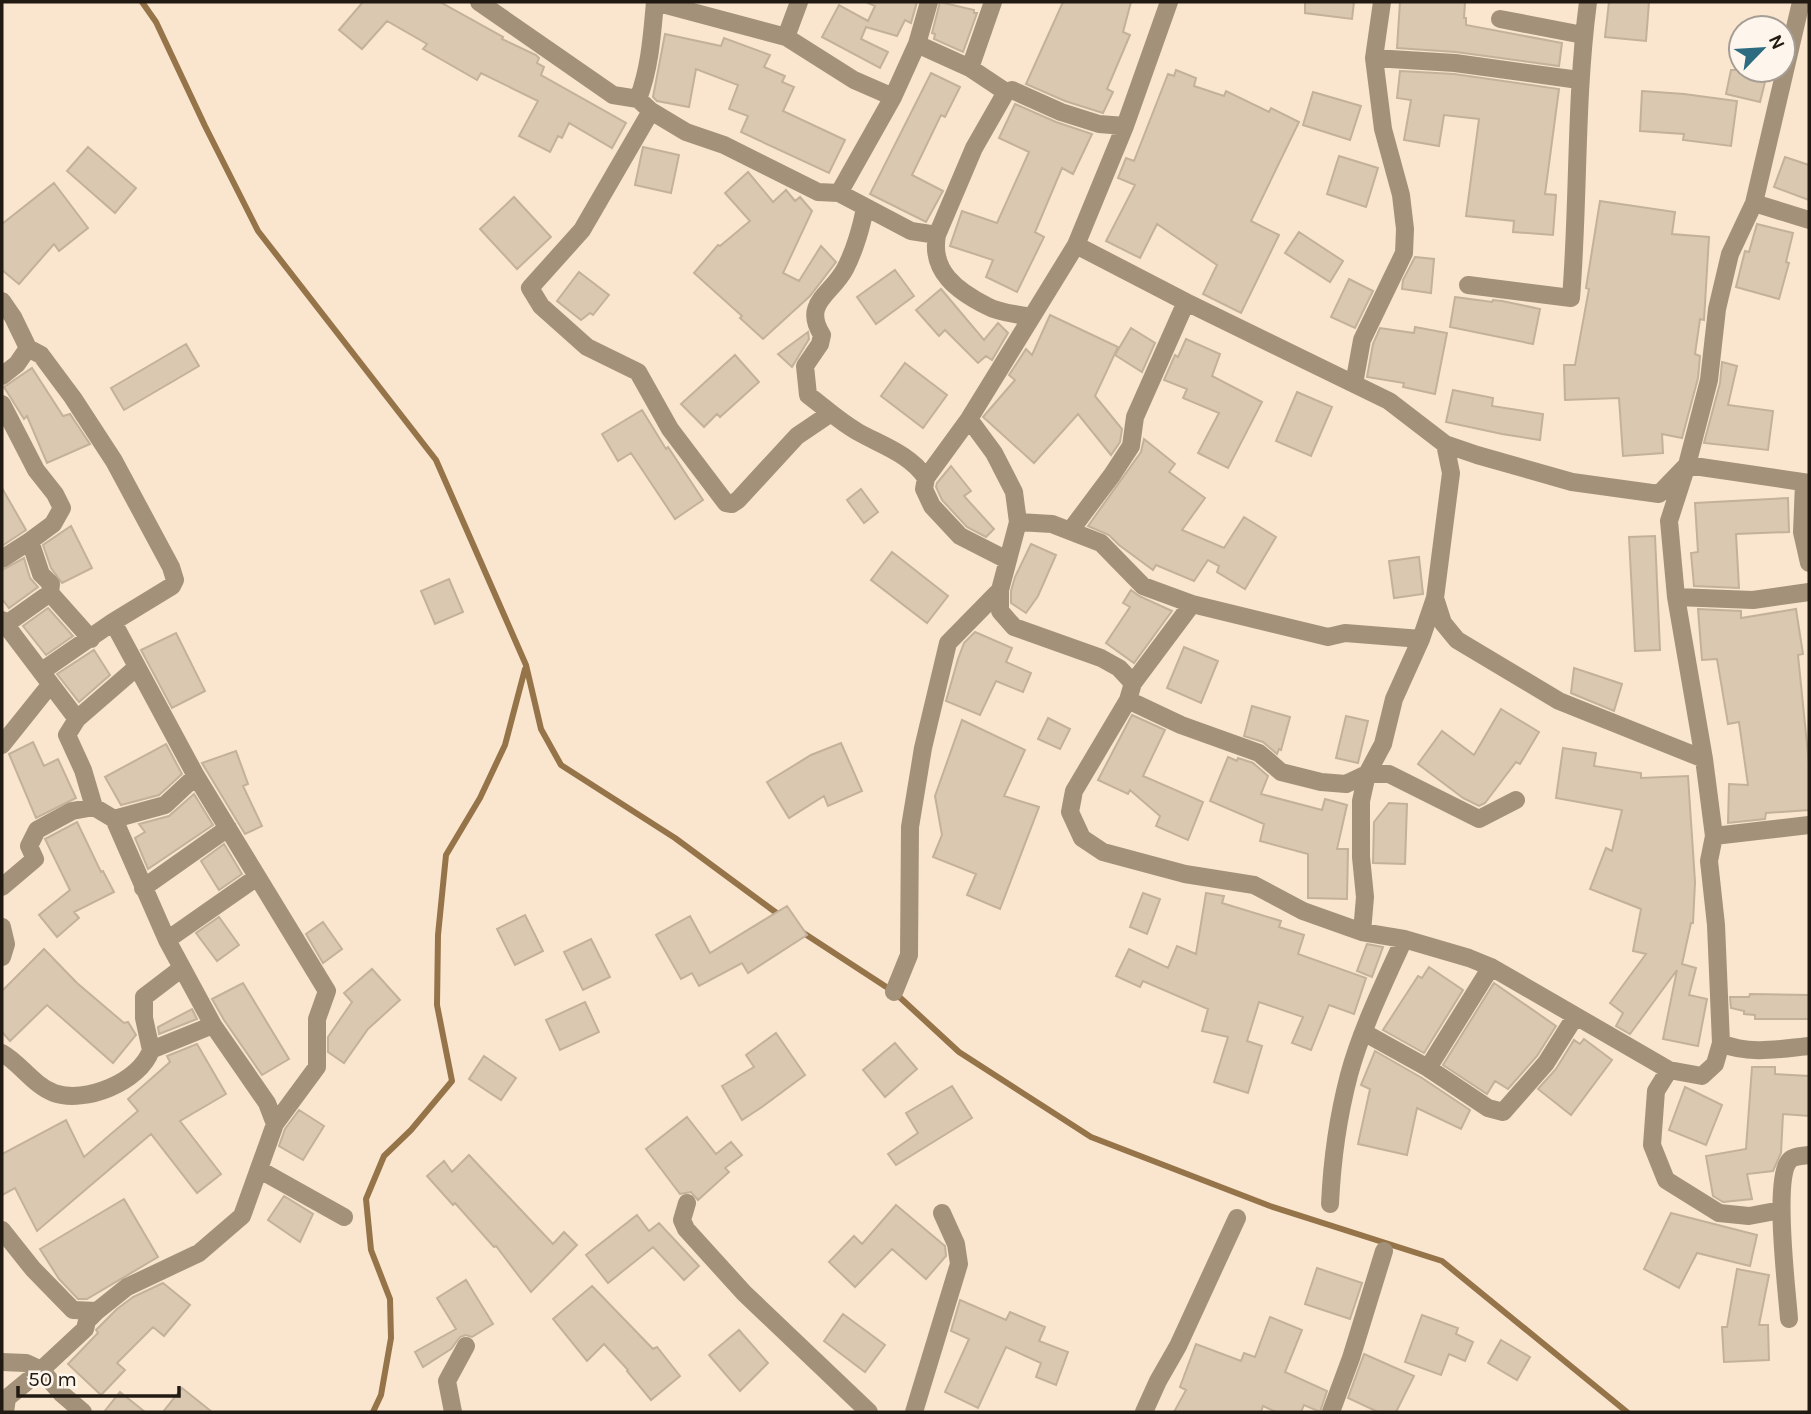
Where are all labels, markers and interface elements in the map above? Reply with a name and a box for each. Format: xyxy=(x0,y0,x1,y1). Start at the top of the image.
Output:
north arrow xyxy=(1727,14,1797,84)
text: N xyxy=(1764,31,1789,53)
scale bar xyxy=(18,1354,178,1398)
text: 50 m xyxy=(28,1367,77,1391)

